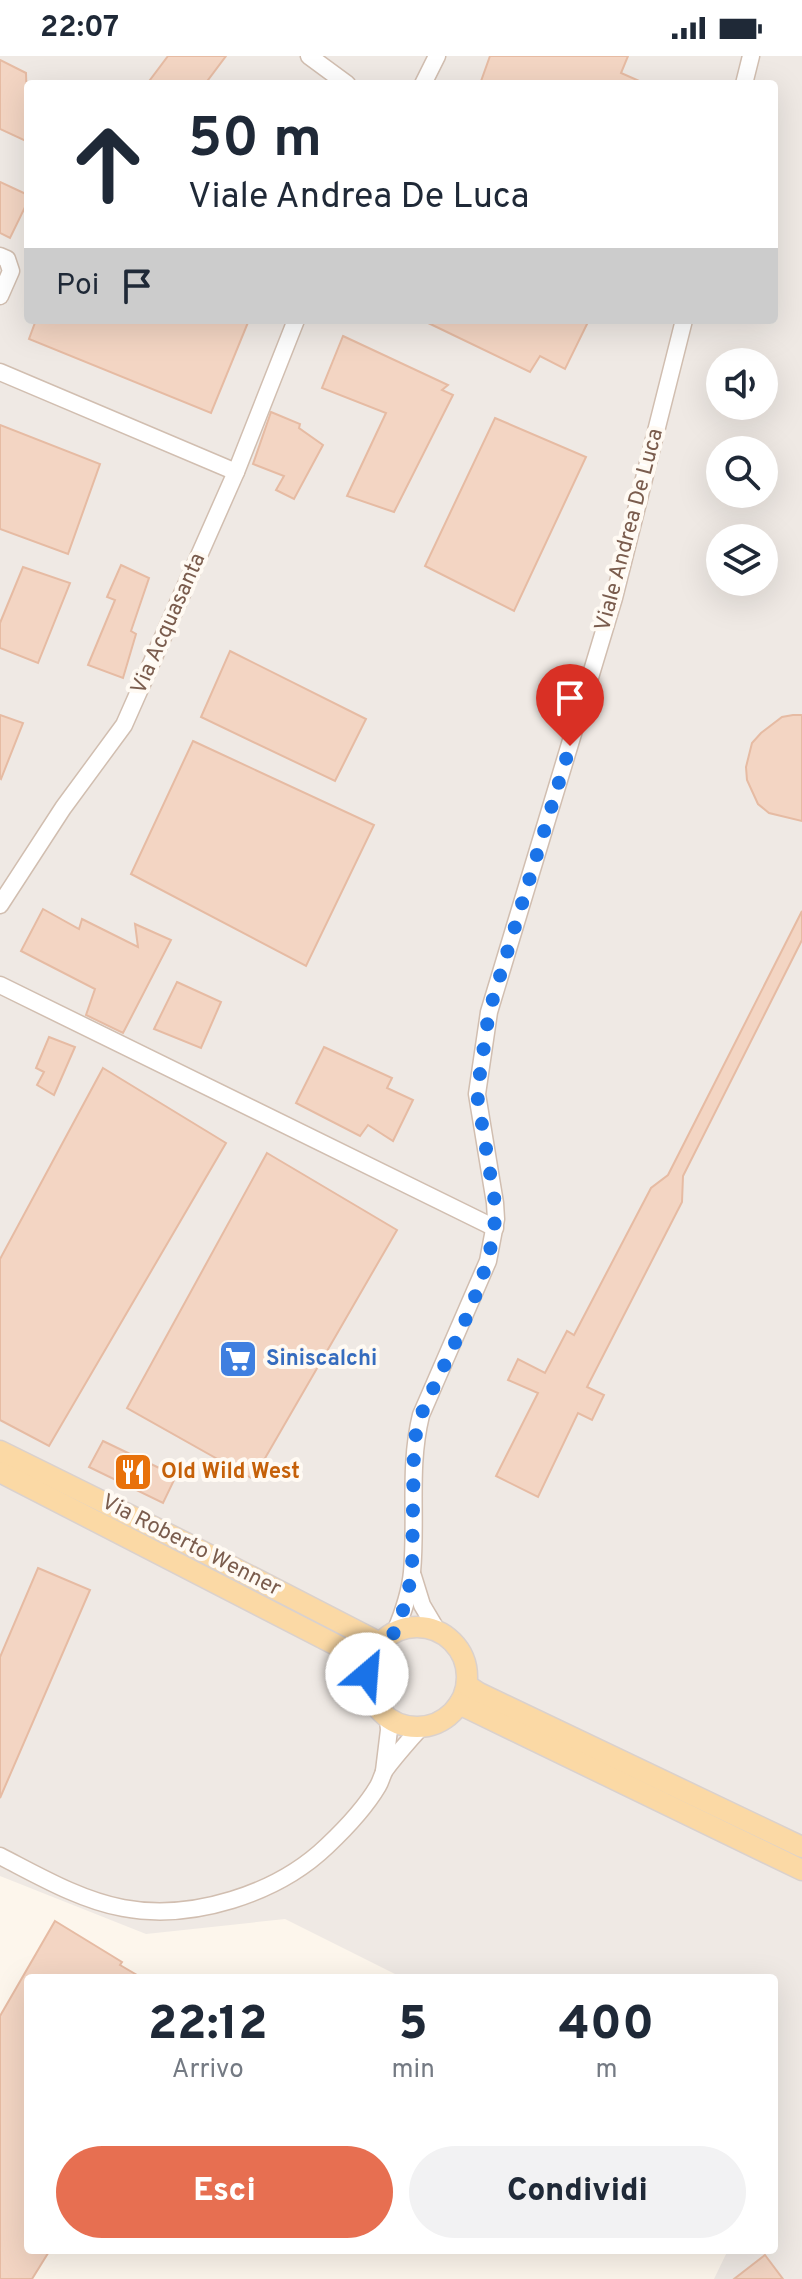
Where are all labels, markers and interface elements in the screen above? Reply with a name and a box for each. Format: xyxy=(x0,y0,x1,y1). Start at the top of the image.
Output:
text: 22:07 xyxy=(40,10,119,47)
text: 50 m xyxy=(188,106,322,176)
icon: ahead xyxy=(56,112,160,216)
text: Viale Andrea De Luca xyxy=(188,175,529,221)
icon: arrive xyxy=(115,264,159,308)
text: Poi xyxy=(56,268,99,305)
map controls xyxy=(706,348,778,596)
button: sound xyxy=(706,348,778,420)
street label: Viale Andrea De Luca xyxy=(590,426,670,634)
button: search xyxy=(706,436,778,508)
button: layers xyxy=(706,524,778,596)
street label: Via Acquasanta xyxy=(126,549,212,699)
pin xyxy=(536,664,604,746)
icon: arrive xyxy=(548,676,592,720)
supermarket icon: Siniscalchi xyxy=(217,1338,259,1380)
place label: Siniscalchi xyxy=(266,1346,377,1373)
restaurant icon: Old Wild West xyxy=(112,1451,154,1493)
place label: Old Wild West xyxy=(161,1459,300,1486)
street label: Via Roberto Wenner xyxy=(97,1489,286,1603)
position arrow xyxy=(325,1632,409,1716)
text: 22:12 xyxy=(148,1996,268,2056)
text: 5 xyxy=(399,1996,428,2056)
text: 400 xyxy=(559,1996,654,2056)
text: Arrivo xyxy=(172,2054,244,2087)
text: min xyxy=(392,2054,435,2087)
text: m xyxy=(595,2054,617,2087)
button: Esci xyxy=(56,2146,393,2238)
button: Condividi xyxy=(409,2146,746,2238)

